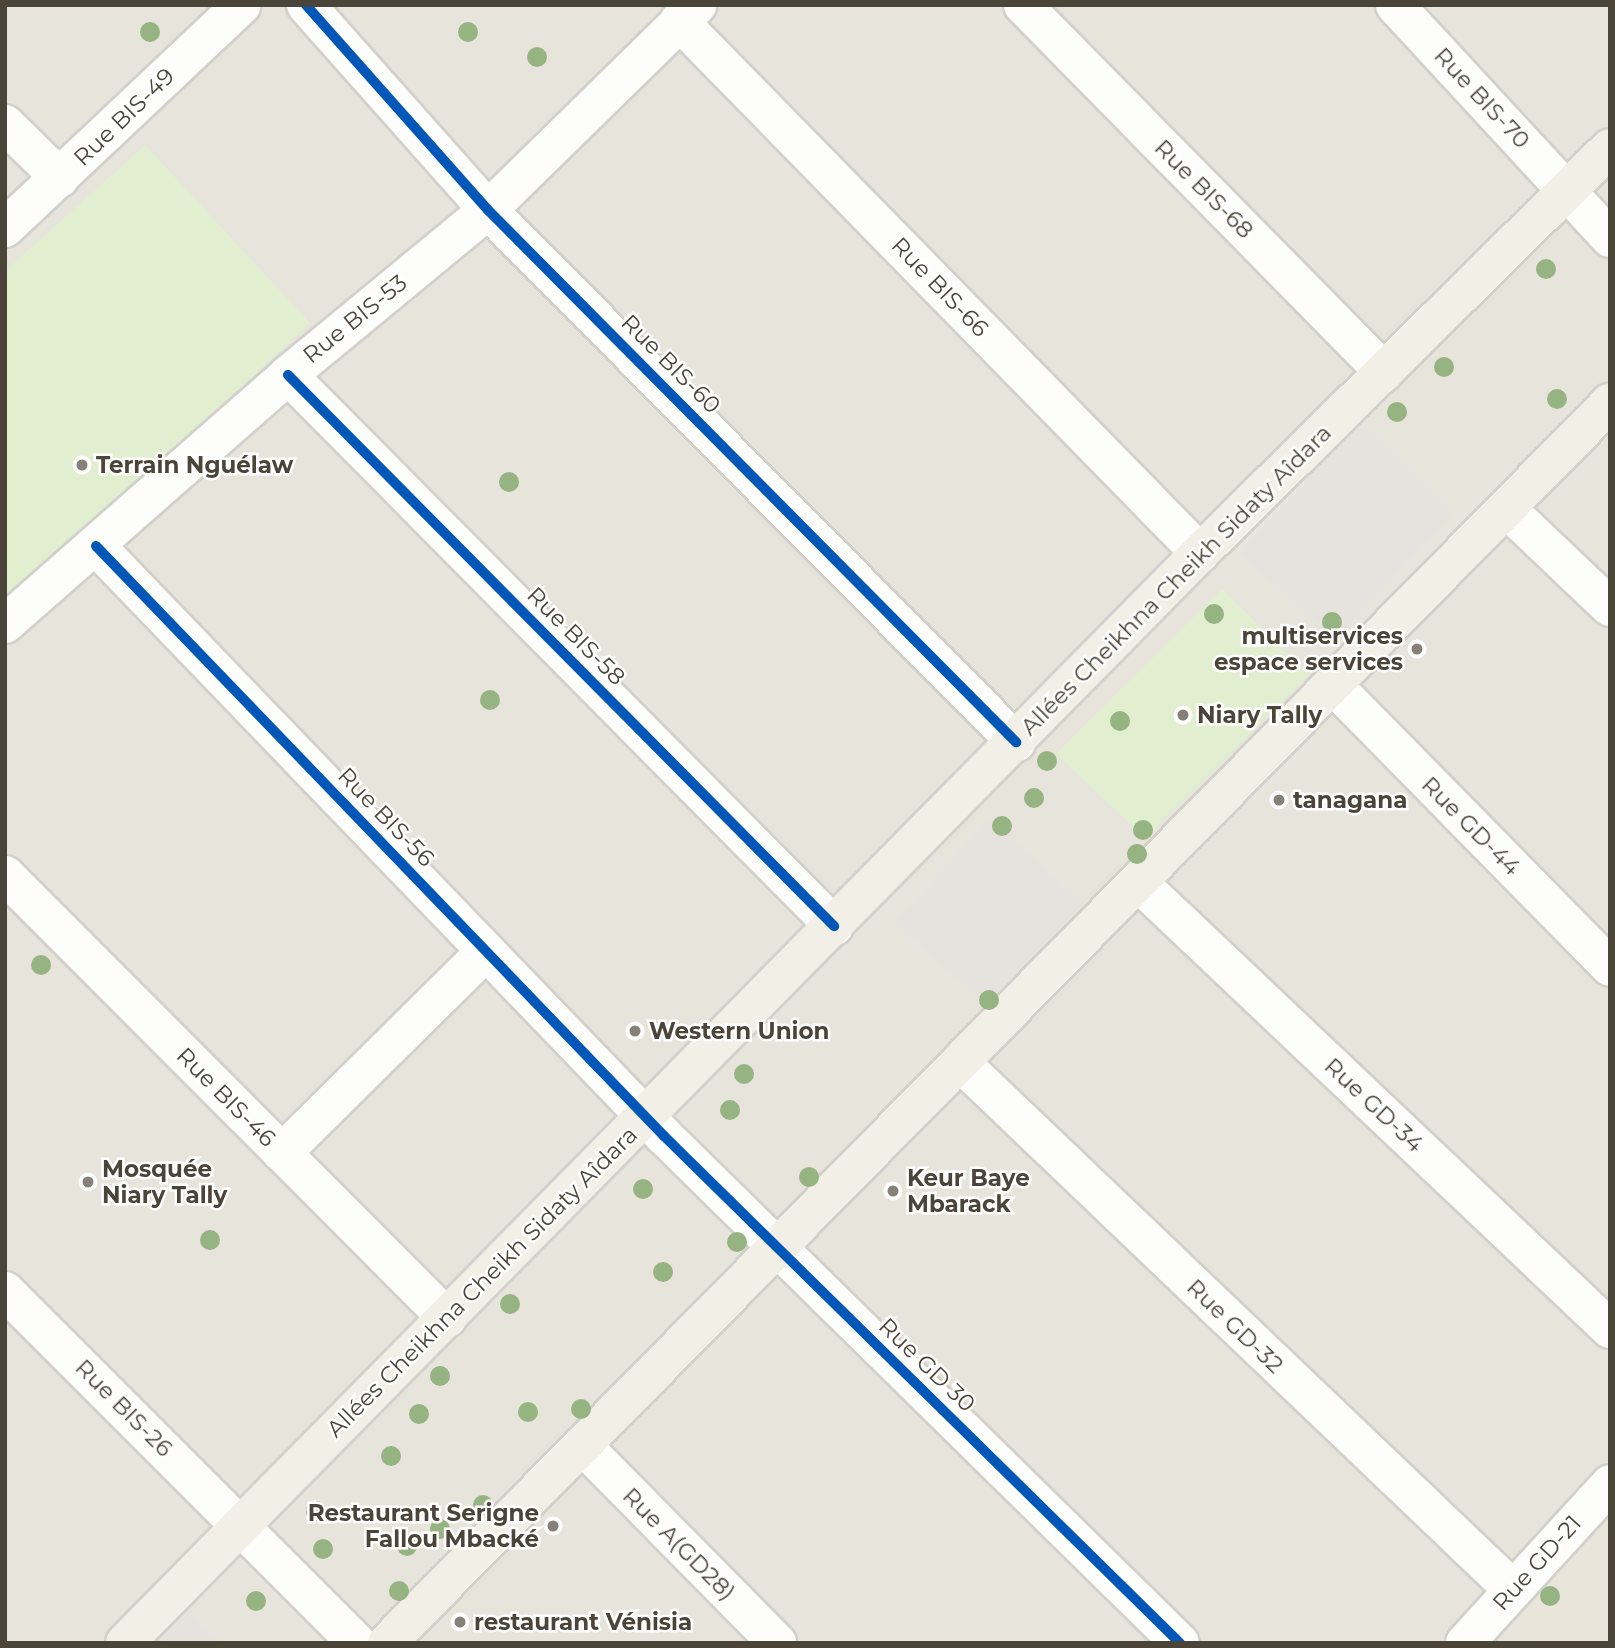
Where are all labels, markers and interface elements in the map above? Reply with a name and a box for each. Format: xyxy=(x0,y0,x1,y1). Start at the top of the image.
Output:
street label: Rue BIS-70 xyxy=(1428,42,1536,154)
street label: Rue BIS-49 xyxy=(68,62,180,172)
street label: Rue BIS-68 xyxy=(1149,134,1259,244)
street label: Rue BIS-66 xyxy=(886,231,994,343)
street label: Rue BIS-53 xyxy=(298,269,412,369)
street label: Rue BIS-60 xyxy=(616,309,726,419)
street label: Allées Cheikhna Cheikh Sidaty Aîdara xyxy=(1015,419,1337,741)
place label: Terrain Nguélaw xyxy=(96,451,293,479)
marker: Terrain Nguélaw xyxy=(74,457,90,473)
street label: Rue BIS-58 xyxy=(521,581,631,691)
place label: multiservices espace services xyxy=(1214,622,1403,676)
marker: multiservices espace services xyxy=(1409,641,1425,657)
place label: Niary Tally xyxy=(1197,701,1322,729)
marker: Niary Tally xyxy=(1175,707,1191,723)
street label: Rue BIS-56 xyxy=(332,762,440,872)
street label: Rue GD-44 xyxy=(1416,771,1526,881)
place label: tanagana xyxy=(1293,786,1407,814)
marker: tanagana xyxy=(1271,792,1287,808)
place label: Western Union xyxy=(649,1017,829,1045)
marker: Western Union xyxy=(627,1023,643,1039)
street label: Rue BIS-46 xyxy=(171,1042,281,1152)
street label: Rue GD-34 xyxy=(1319,1052,1429,1158)
street label: Allées Cheikhna Cheikh Sidaty Aîdara xyxy=(321,1121,643,1443)
place label: Mosquée Niary Tally xyxy=(102,1155,227,1209)
place label: Keur Baye Mbarack xyxy=(907,1164,1030,1218)
marker: Mosquée Niary Tally xyxy=(80,1174,96,1190)
marker: Keur Baye Mbarack xyxy=(885,1183,901,1199)
street label: Rue GD-32 xyxy=(1181,1273,1289,1379)
street label: Rue GD 30 xyxy=(873,1312,981,1418)
street label: Rue BIS-26 xyxy=(70,1354,178,1462)
street label: Rue A(GD28) xyxy=(617,1482,741,1606)
place label: Restaurant Serigne Fallou Mbacké xyxy=(308,1499,539,1553)
street label: Rue GD-21 xyxy=(1487,1510,1587,1616)
marker: Restaurant Serigne Fallou Mbacké xyxy=(545,1518,561,1534)
place label: restaurant Vénisia xyxy=(474,1608,692,1636)
marker: restaurant Vénisia xyxy=(452,1614,468,1630)

